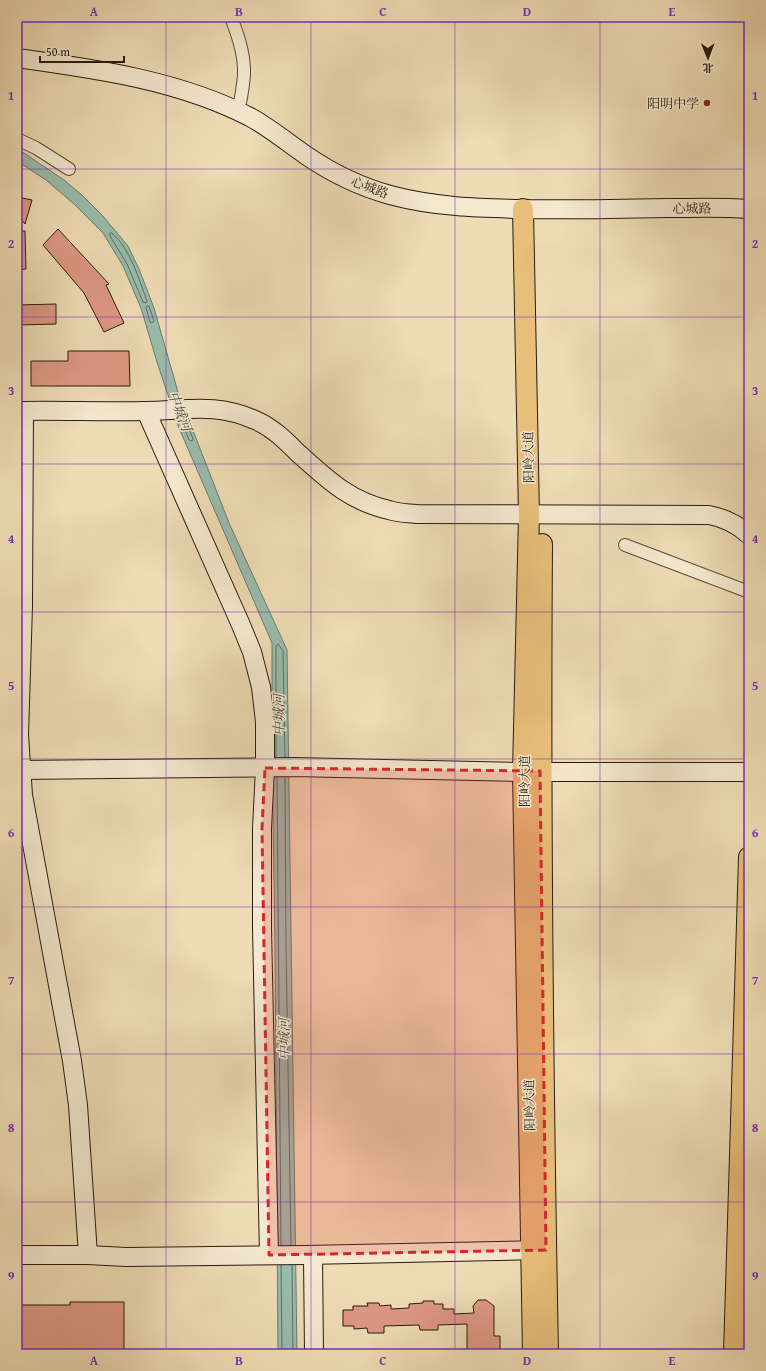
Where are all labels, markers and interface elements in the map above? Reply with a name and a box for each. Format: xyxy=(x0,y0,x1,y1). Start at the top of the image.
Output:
text: A xyxy=(90,2,99,21)
text: B xyxy=(235,2,243,21)
text: C xyxy=(379,2,387,21)
text: D xyxy=(523,2,531,21)
text: E xyxy=(669,2,676,21)
scale bar xyxy=(40,38,124,64)
north arrow xyxy=(688,38,728,78)
text: 50 m xyxy=(46,43,70,60)
text: 北 xyxy=(703,60,714,76)
text: 1 xyxy=(8,86,14,105)
text: 1 xyxy=(752,86,758,105)
place label: 阳明中学 xyxy=(647,94,699,113)
marker: 阳明中学 xyxy=(702,98,712,108)
street label: 心城路 xyxy=(348,172,391,203)
street label: 心城路 xyxy=(672,199,712,218)
text: 2 xyxy=(8,234,15,253)
text: 2 xyxy=(752,234,759,253)
text: 3 xyxy=(8,381,14,400)
text: 3 xyxy=(752,381,758,400)
water label: 中城河 xyxy=(163,388,198,437)
street label: 阳岭大道 xyxy=(519,431,538,483)
text: 4 xyxy=(8,529,15,548)
text: 4 xyxy=(752,529,759,548)
text: 5 xyxy=(8,676,15,695)
text: 5 xyxy=(752,676,759,695)
water label: 中城河 xyxy=(269,691,289,736)
street label: 阳岭大道 xyxy=(515,755,534,807)
text: 6 xyxy=(8,823,15,842)
text: 6 xyxy=(752,823,759,842)
text: 7 xyxy=(8,971,15,990)
text: 7 xyxy=(752,971,759,990)
water label: 中城河 xyxy=(274,1015,294,1060)
street label: 阳岭大道 xyxy=(520,1079,539,1131)
text: 8 xyxy=(8,1118,15,1137)
text: 8 xyxy=(752,1118,759,1137)
text: 9 xyxy=(8,1266,15,1285)
text: 9 xyxy=(752,1266,759,1285)
text: A xyxy=(90,1351,99,1370)
text: B xyxy=(235,1351,243,1370)
text: C xyxy=(379,1351,387,1370)
text: D xyxy=(523,1351,531,1370)
text: E xyxy=(669,1351,676,1370)

